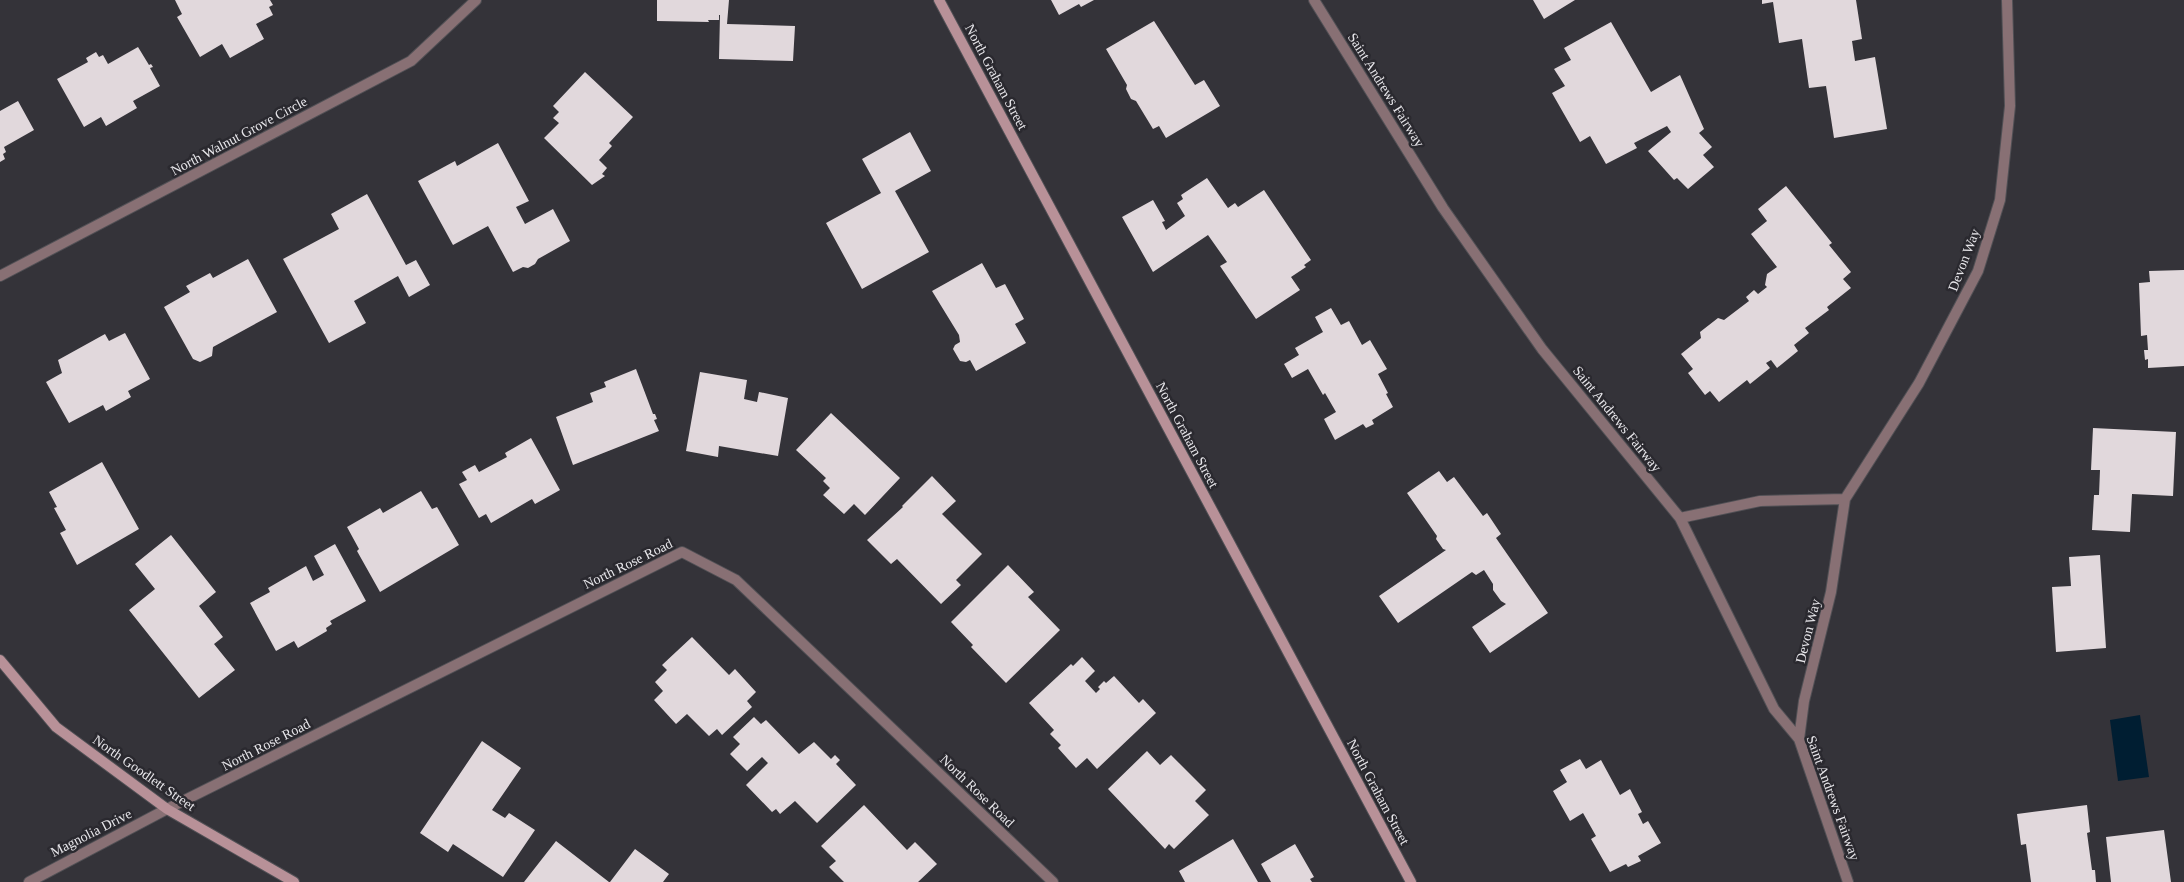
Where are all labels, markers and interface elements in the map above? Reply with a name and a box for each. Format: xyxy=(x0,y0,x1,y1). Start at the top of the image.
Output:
street label: North Graham Street xyxy=(962,22,1030,132)
street label: Saint Andrews Fairway xyxy=(1345,30,1427,150)
street label: North Walnut Grove Circle xyxy=(168,94,310,178)
street label: Devon Way xyxy=(1945,227,1983,293)
street label: Saint Andrews Fairway xyxy=(1570,363,1664,475)
street label: North Graham Street xyxy=(1153,380,1221,490)
street label: North Rose Road xyxy=(581,536,675,592)
street label: Devon Way xyxy=(1793,597,1823,665)
street label: North Rose Road xyxy=(219,716,313,774)
street label: North Goodlett Street xyxy=(90,732,198,814)
street label: Saint Andrews Fairway xyxy=(1803,734,1863,862)
street label: North Graham Street xyxy=(1344,737,1412,847)
street label: North Rose Road xyxy=(937,752,1017,830)
street label: Magnolia Drive xyxy=(48,806,134,860)

